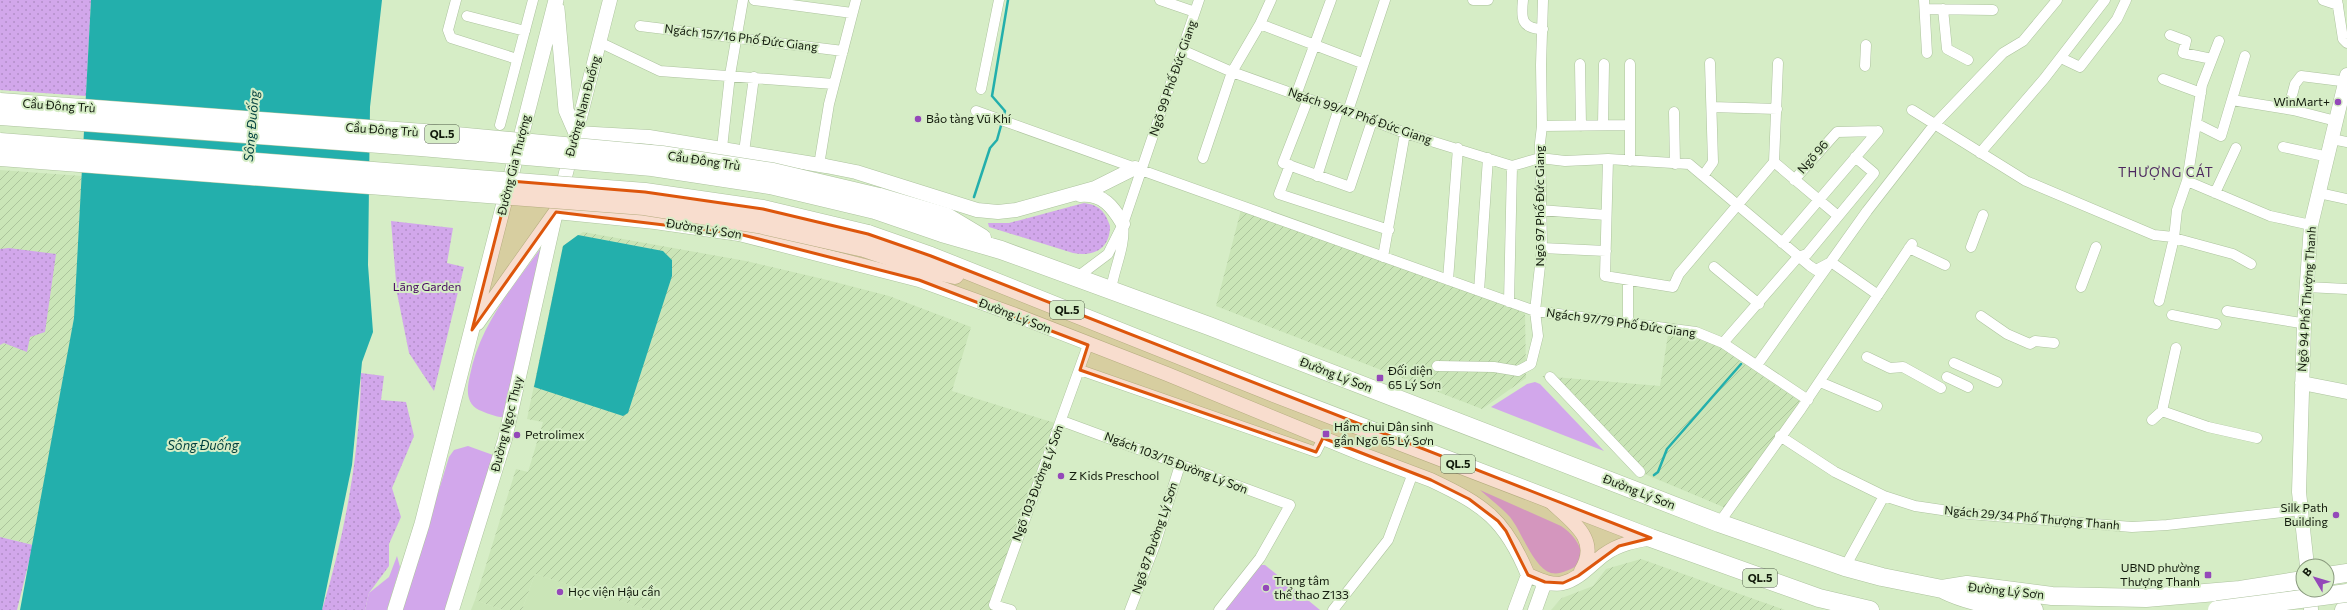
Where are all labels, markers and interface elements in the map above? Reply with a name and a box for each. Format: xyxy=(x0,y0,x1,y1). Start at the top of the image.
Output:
street label: Ngõ 99 Phố Đức Giang xyxy=(1146,17,1199,138)
street label: Ngách 157/16 Phố Đức Giang xyxy=(664,21,819,53)
street label: Đường Nam Đuống xyxy=(562,53,602,159)
street label: Ngách 99/47 Phố Đức Giang xyxy=(1287,84,1435,146)
water label: Sông Đuống xyxy=(240,89,262,162)
place label: WinMart+ xyxy=(2273,94,2330,108)
street label: Cầu Đông Trù xyxy=(22,95,96,115)
marker: WinMart+ xyxy=(2333,97,2343,107)
place label: Bảo tàng Vũ Khí xyxy=(926,111,1012,125)
street label: Đường Gia Thượng xyxy=(493,112,532,218)
marker: Bảo tàng Vũ Khí xyxy=(913,114,923,124)
street label: Cầu Đông Trù xyxy=(345,119,419,139)
road number: QL.5 xyxy=(425,125,459,143)
street label: Ngõ 96 xyxy=(1794,137,1830,176)
street label: Ngõ 97 Phố Đức Giang xyxy=(1532,145,1546,266)
street label: Cầu Đông Trù xyxy=(667,148,741,172)
district label: THƯỢNG CÁT xyxy=(2118,163,2214,180)
street label: Đường Lý Sơn xyxy=(664,215,743,241)
street label: Ngõ 94 Phố Thượng Thanh xyxy=(2294,226,2318,372)
park label: Lãng Garden xyxy=(393,279,461,293)
street label: Đường Lý Sơn xyxy=(976,294,1053,335)
road number: QL.5 xyxy=(1050,301,1084,319)
street label: Ngách 97/79 Phố Đức Giang xyxy=(1546,305,1697,339)
street label: Đường Lý Sơn xyxy=(1297,353,1374,394)
place label: Đối diện 65 Lý Sơn xyxy=(1387,363,1441,391)
marker: Đối diện 65 Lý Sơn xyxy=(1375,373,1385,383)
street label: Đường Ngọc Thụy xyxy=(487,375,525,474)
place label: Hầm chui Dân sinh gần Ngõ 65 Lý Sơn xyxy=(1334,419,1434,447)
street label: Ngõ 103 Đường Lý Sơn xyxy=(1008,423,1066,543)
place label: Petrolimex xyxy=(525,427,585,441)
street label: Ngách 103/15 Đường Lý Sơn xyxy=(1103,428,1250,496)
marker: Hầm chui Dân sinh gần Ngõ 65 Lý Sơn xyxy=(1321,429,1331,439)
marker: Petrolimex xyxy=(512,430,522,440)
water label: Sông Đuống xyxy=(167,437,240,453)
road number: QL.5 xyxy=(1441,455,1475,473)
place label: Z Kids Preschool xyxy=(1069,468,1159,482)
street label: Đường Lý Sơn xyxy=(1600,470,1677,511)
marker: Z Kids Preschool xyxy=(1056,471,1066,481)
street label: Ngõ 87 Đường Lý Sơn xyxy=(1128,480,1180,595)
place label: Silk Path Building xyxy=(2280,500,2328,528)
street label: Ngách 29/34 Phố Thượng Thanh xyxy=(1944,502,2120,532)
marker: Silk Path Building xyxy=(2331,510,2341,520)
north arrow xyxy=(2295,558,2335,598)
place label: UBND phường Thượng Thanh xyxy=(2120,560,2200,588)
text: B xyxy=(2299,565,2314,578)
road number: QL.5 xyxy=(1743,569,1777,587)
marker: UBND phường Thượng Thanh xyxy=(2203,570,2213,580)
place label: Trung tâm thể thao Z133 xyxy=(1274,573,1349,601)
street label: Đường Lý Sơn xyxy=(1966,579,2045,601)
marker: Trung tâm thể thao Z133 xyxy=(1261,583,1271,593)
place label: Học viện Hậu cần xyxy=(568,584,660,598)
marker: Học viện Hậu cần xyxy=(555,587,565,597)

